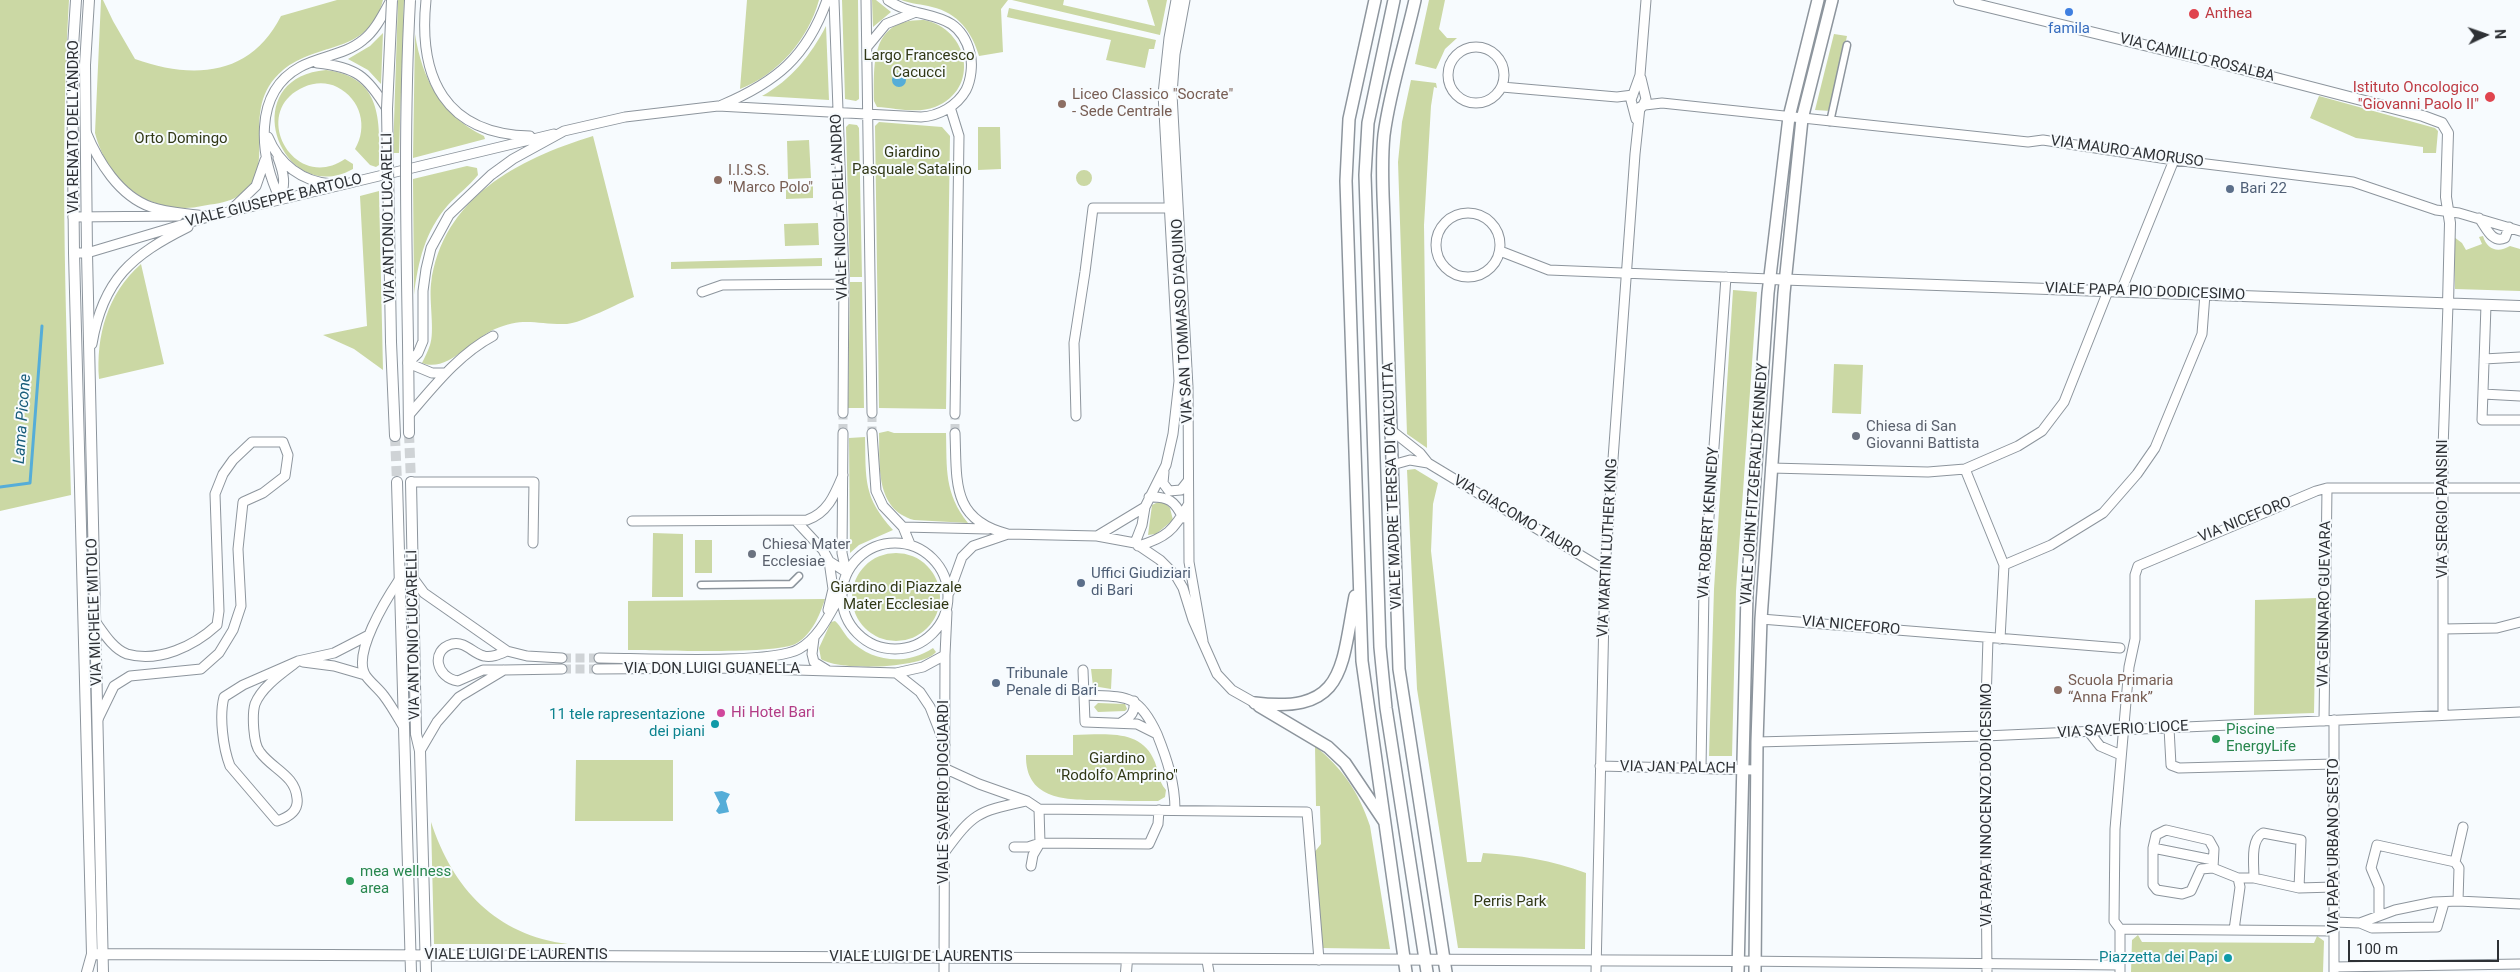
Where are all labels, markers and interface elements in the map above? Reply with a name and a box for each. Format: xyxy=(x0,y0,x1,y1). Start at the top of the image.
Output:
place label: Anthea xyxy=(2205,5,2252,23)
marker: famila xyxy=(2063,6,2075,18)
marker: Anthea xyxy=(2187,7,2201,21)
north arrow xyxy=(2460,10,2510,60)
place label: famila xyxy=(2048,20,2090,38)
text: N xyxy=(2492,29,2508,40)
street label: VIA CAMILLO ROSALBA xyxy=(2118,30,2276,86)
street label: VIA RENATO DELL'ANDRO xyxy=(65,40,83,214)
park label: Largo Francesco Cacucci xyxy=(863,47,975,82)
place label: Istituto Oncologico "Giovanni Paolo II" xyxy=(2353,79,2479,114)
place label: Liceo Classico "Socrate" - Sede Centrale xyxy=(1072,86,1233,121)
marker: Istituto Oncologico "Giovanni Paolo II" xyxy=(2483,90,2497,104)
marker: Liceo Classico "Socrate" - Sede Centrale xyxy=(1056,98,1068,110)
street label: VIALE NICOLA DELL'ANDRO xyxy=(828,113,852,301)
park label: Orto Domingo xyxy=(134,130,228,148)
street label: VIA MAURO AMORUSO xyxy=(2049,132,2205,172)
street label: VIA ANTONIO LUCARELLI xyxy=(379,133,399,303)
park label: Giardino Pasquale Satalino xyxy=(852,144,972,179)
place label: I.I.S.S. "Marco Polo" xyxy=(728,162,813,197)
street label: VIALE GIUSEPPE BARTOLO xyxy=(184,170,364,232)
marker: I.I.S.S. "Marco Polo" xyxy=(712,174,724,186)
place label: Bari 22 xyxy=(2240,180,2287,198)
marker: Bari 22 xyxy=(2224,183,2236,195)
street label: VIA SAN TOMMASO D'AQUINO xyxy=(1169,218,1197,424)
street label: VIALE PAPA PIO DODICESIMO xyxy=(2045,280,2245,304)
street label: VIALE MADRE TERESA DI CALCUTTA xyxy=(1380,362,1406,610)
street label: VIALE JOHN FITZGERALD KENNEDY xyxy=(1738,362,1772,606)
water label: Lama Picone xyxy=(10,373,36,465)
place label: Chiesa di San Giovanni Battista xyxy=(1866,418,1979,453)
marker: Chiesa di San Giovanni Battista xyxy=(1850,430,1862,442)
street label: VIA SERGIO PANSINI xyxy=(2434,440,2452,578)
street label: VIA ROBERT KENNEDY xyxy=(1695,446,1723,600)
street label: VIA MARTIN LUTHER KING xyxy=(1594,458,1622,638)
street label: VIA GIACOMO TAURO xyxy=(1450,472,1584,562)
street label: VIA NICEFORO xyxy=(2196,493,2294,547)
street label: VIA GENNARO GUEVARA xyxy=(2315,520,2335,688)
place label: Chiesa Mater Ecclesiae xyxy=(762,536,850,571)
street label: VIA MICHELE MITOLO xyxy=(83,538,107,686)
marker: Chiesa Mater Ecclesiae xyxy=(746,548,758,560)
street label: VIA ANTONIO LUCARELLI xyxy=(404,550,424,720)
place label: Uffici Giudiziari di Bari xyxy=(1091,565,1191,600)
marker: Uffici Giudiziari di Bari xyxy=(1075,577,1087,589)
park label: Giardino di Piazzale Mater Ecclesiae xyxy=(830,579,962,614)
street label: VIA NICEFORO xyxy=(1801,613,1901,639)
street label: VIA DON LUIGI GUANELLA xyxy=(624,660,800,678)
place label: Tribunale Penale di Bari xyxy=(1006,665,1097,700)
place label: Scuola Primaria “Anna Frank” xyxy=(2068,672,2174,707)
marker: Tribunale Penale di Bari xyxy=(990,677,1002,689)
street label: VIA PAPA INNOCENZO DODICESIMO xyxy=(1978,683,1996,927)
marker: Scuola Primaria “Anna Frank” xyxy=(2052,684,2064,696)
street label: VIALE SAVERIO DIOGUARDI xyxy=(935,700,953,884)
place label: Hi Hotel Bari xyxy=(731,704,815,722)
place label: 11 tele rapresentazione dei piani xyxy=(549,706,705,741)
marker: Hi Hotel Bari xyxy=(715,707,727,719)
marker: 11 tele rapresentazione dei piani xyxy=(709,718,721,730)
street label: VIA SAVERIO LIOCE xyxy=(2057,718,2189,742)
place label: Piscine EnergyLife xyxy=(2226,721,2296,756)
marker: Piscine EnergyLife xyxy=(2210,733,2222,745)
park label: Giardino "Rodolfo Amprino" xyxy=(1056,750,1178,785)
street label: VIA JAN PALACH xyxy=(1620,758,1736,778)
street label: VIA PAPA URBANO SESTO xyxy=(2325,758,2343,934)
place label: mea wellness area xyxy=(360,863,451,898)
marker: mea wellness area xyxy=(344,875,356,887)
park label: Perris Park xyxy=(1474,893,1546,911)
scale bar xyxy=(2350,930,2501,962)
text: 100 m xyxy=(2356,940,2398,958)
street label: VIALE LUIGI DE LAURENTIS xyxy=(424,946,608,964)
street label: VIALE LUIGI DE LAURENTIS xyxy=(829,948,1013,966)
place label: Piazzetta dei Papi xyxy=(2099,949,2218,967)
marker: Piazzetta dei Papi xyxy=(2222,952,2234,964)

